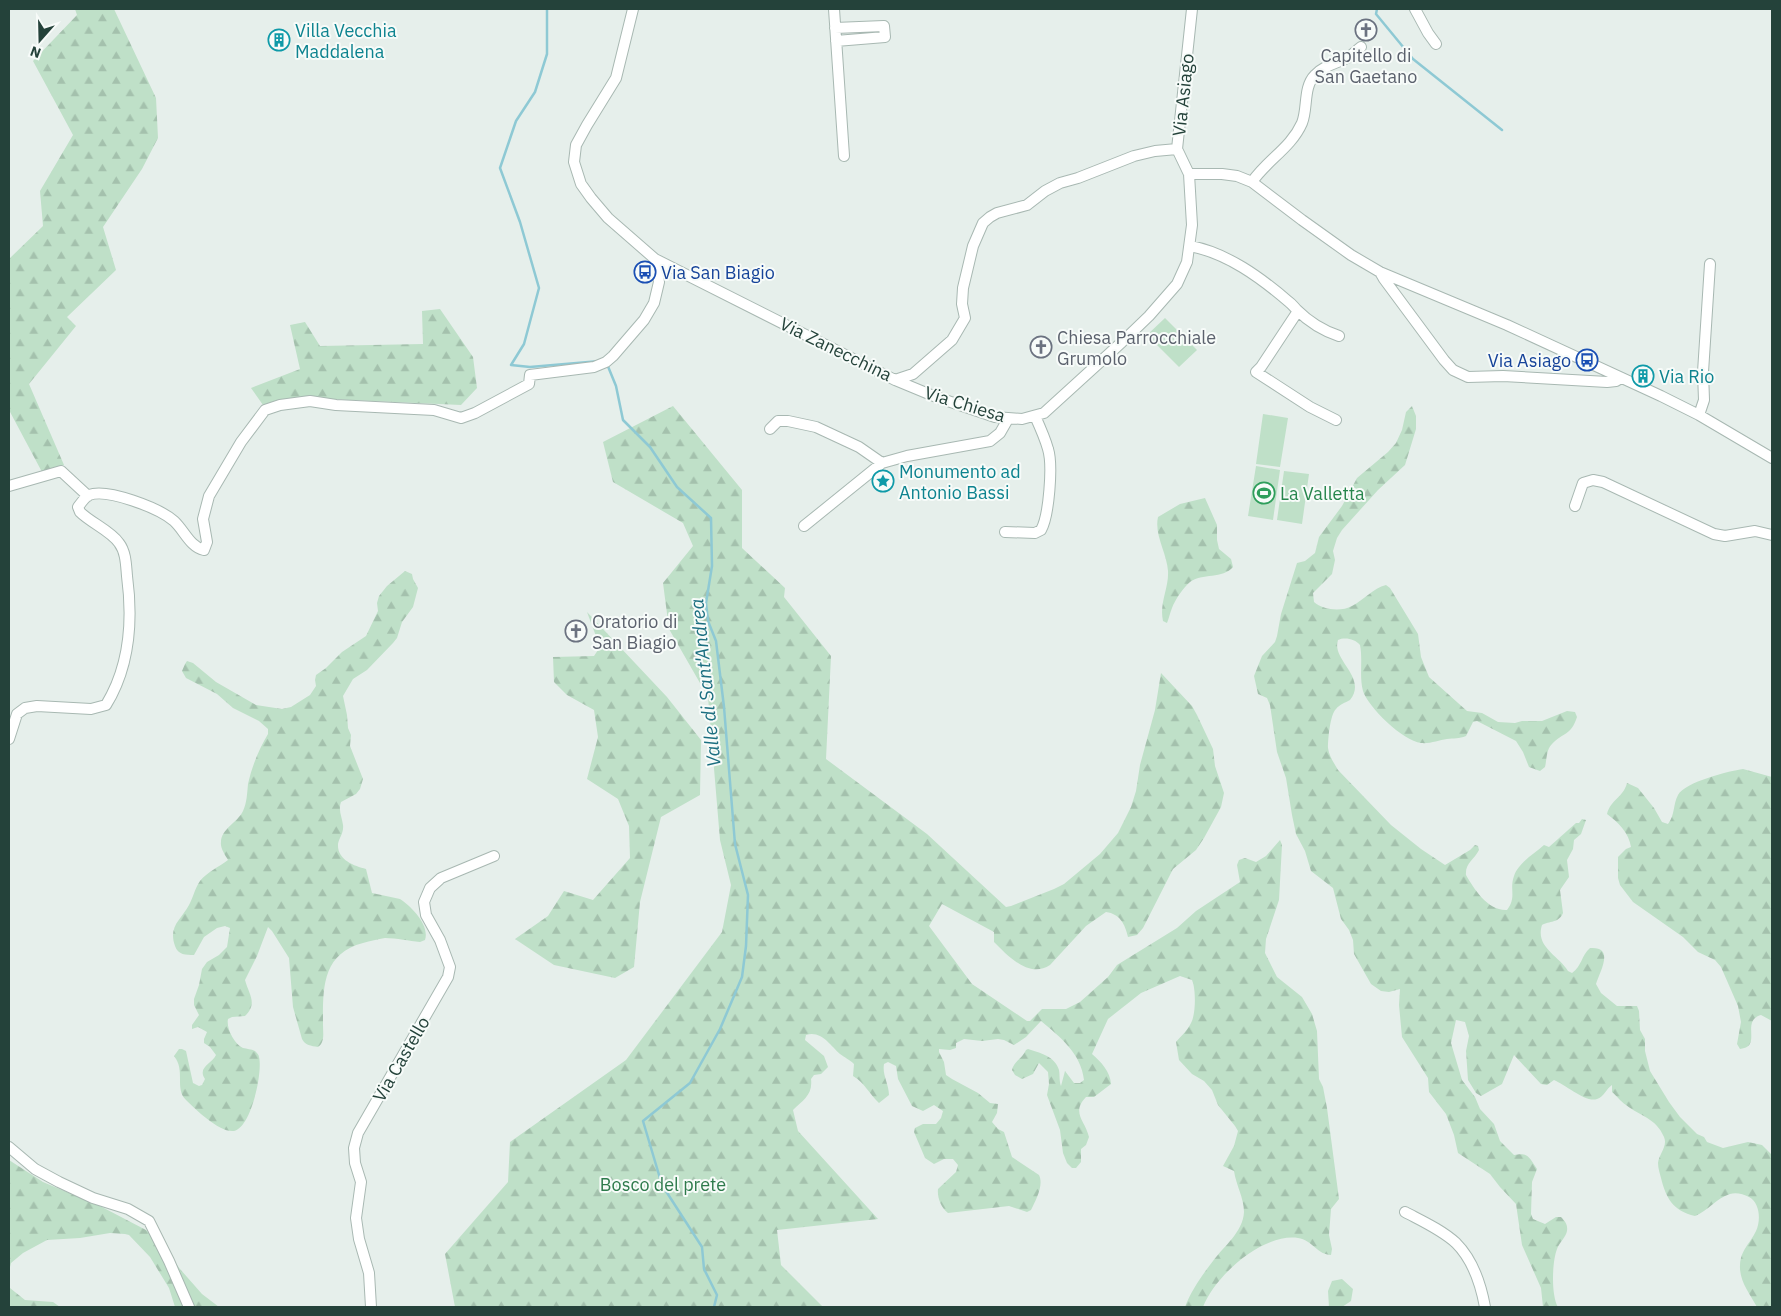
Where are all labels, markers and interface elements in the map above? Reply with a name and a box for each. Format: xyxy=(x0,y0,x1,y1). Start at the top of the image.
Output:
north arrow xyxy=(15,15,65,65)
church icon: Capitello di San Gaetano xyxy=(1354,18,1378,42)
place label: Villa Vecchia Maddalena xyxy=(295,19,397,63)
building icon: Villa Vecchia Maddalena xyxy=(267,28,291,52)
text: N xyxy=(28,42,43,62)
place label: Capitello di San Gaetano xyxy=(1315,44,1417,88)
street label: Via Asiago xyxy=(1167,52,1199,138)
bus stop icon: Via San Biagio xyxy=(633,260,657,284)
place label: Via San Biagio xyxy=(661,261,775,284)
street label: Via Zanecchina xyxy=(776,312,896,386)
place label: Chiesa Parrocchiale Grumolo xyxy=(1057,326,1216,370)
church icon: Chiesa Parrocchiale Grumolo xyxy=(1029,335,1053,359)
bus stop icon: Via Asiago xyxy=(1575,348,1599,372)
place label: Via Asiago xyxy=(1488,349,1571,372)
building icon: Via Rio xyxy=(1631,364,1655,388)
place label: Via Rio xyxy=(1659,365,1714,388)
street label: Via Chiesa xyxy=(922,381,1009,427)
place label: Monumento ad Antonio Bassi xyxy=(899,460,1021,504)
place icon: Monumento ad Antonio Bassi xyxy=(871,469,895,493)
sports icon: La Valletta xyxy=(1252,481,1276,505)
place label: La Valletta xyxy=(1280,482,1365,505)
water label: Valle di Sant'Andrea xyxy=(684,597,726,769)
place label: Oratorio di San Biagio xyxy=(592,610,678,654)
church icon: Oratorio di San Biagio xyxy=(564,619,588,643)
street label: Via Castello xyxy=(367,1012,435,1106)
park label: Bosco del prete xyxy=(600,1173,726,1196)

